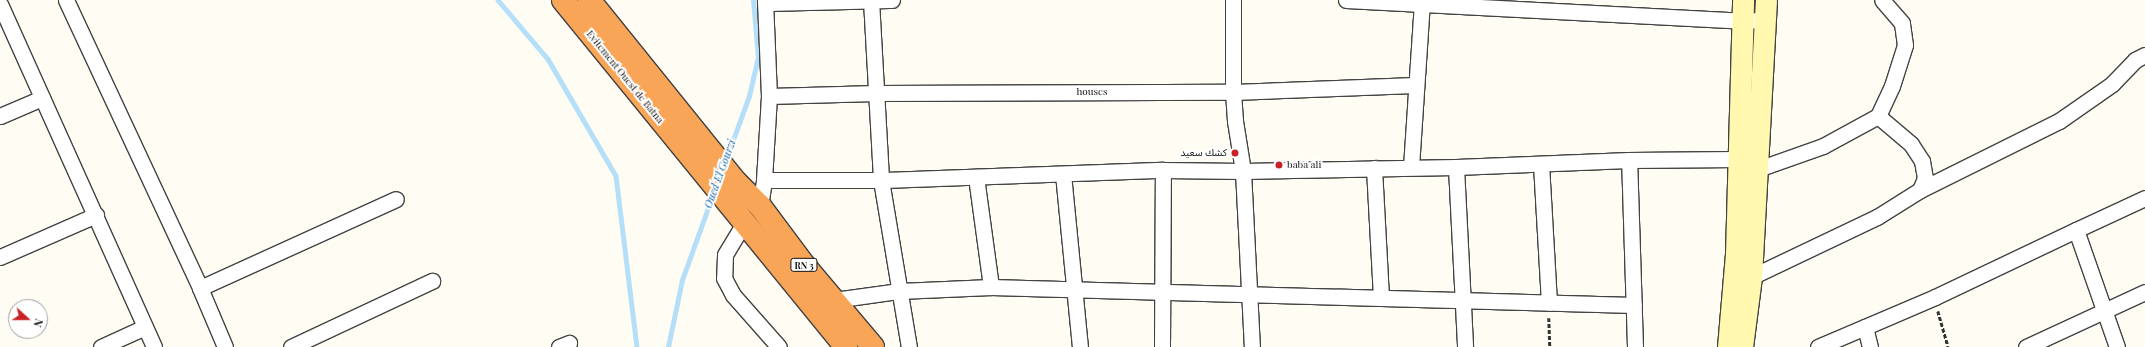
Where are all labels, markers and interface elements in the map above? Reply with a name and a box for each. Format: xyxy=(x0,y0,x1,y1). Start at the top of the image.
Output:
street label: Evitement Ouest de Batna xyxy=(584,28,666,126)
street label: houses xyxy=(1076,86,1108,98)
water label: Oued El Gourzi xyxy=(701,138,739,210)
place label: كشك سعيد xyxy=(1181,147,1227,159)
marker: كشك سعيد xyxy=(1230,148,1240,158)
place label: baba ali xyxy=(1287,159,1321,171)
marker: baba ali xyxy=(1274,160,1284,170)
road number: RN 3 xyxy=(790,258,818,272)
north arrow xyxy=(8,299,48,339)
text: N xyxy=(30,317,47,330)

